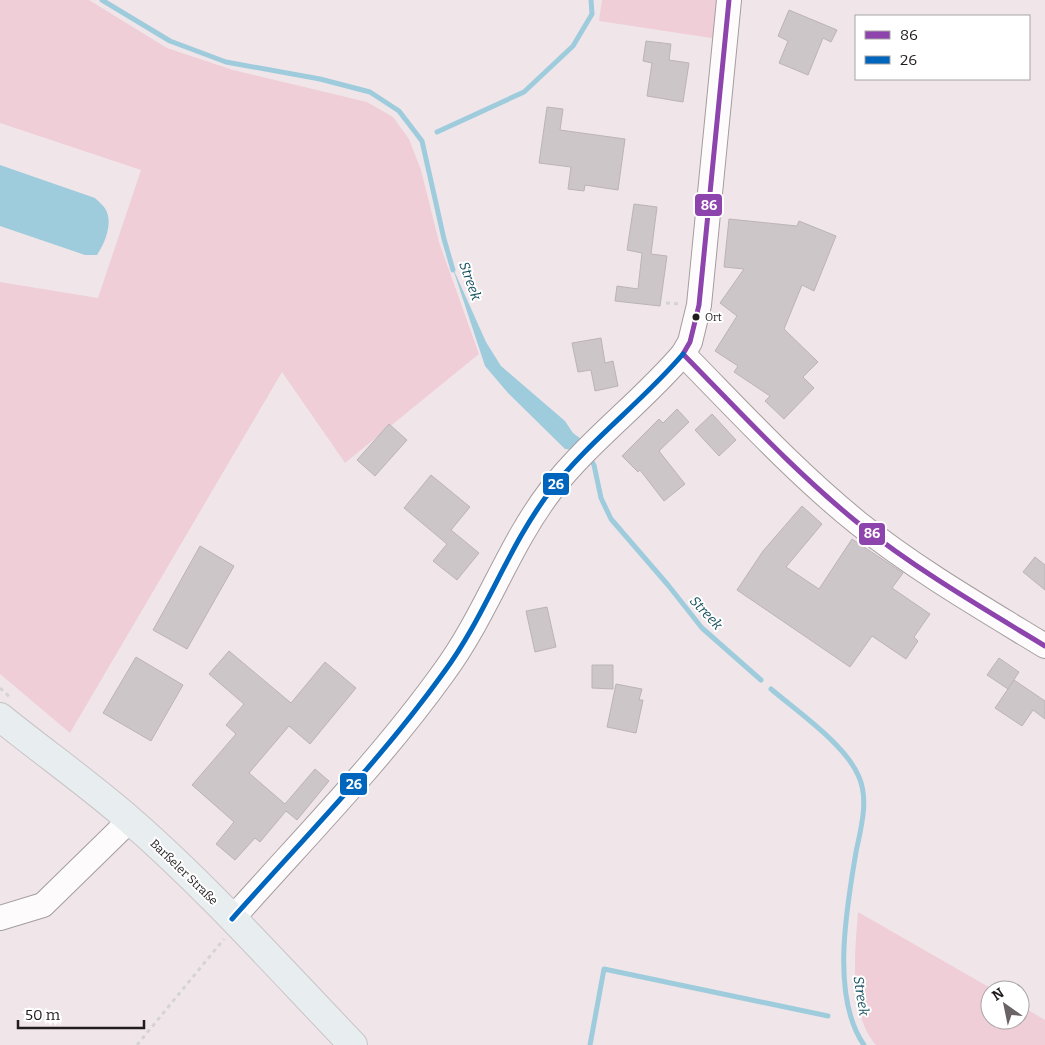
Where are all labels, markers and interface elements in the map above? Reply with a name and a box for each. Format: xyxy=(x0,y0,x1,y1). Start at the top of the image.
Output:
legend xyxy=(855,15,1030,80)
text: 86 xyxy=(900,26,918,44)
text: 26 xyxy=(900,51,917,69)
line badge: 86 xyxy=(694,193,723,217)
text: 86 xyxy=(701,197,717,214)
water label: Streek xyxy=(455,259,485,303)
place label: Ort xyxy=(705,311,722,324)
marker: Ort xyxy=(691,312,701,322)
line badge: 26 xyxy=(542,472,570,496)
text: 26 xyxy=(548,476,564,493)
line badge: 86 xyxy=(858,522,886,546)
text: 86 xyxy=(864,525,880,542)
water label: Streek xyxy=(686,593,726,634)
line badge: 26 xyxy=(339,772,368,796)
text: 26 xyxy=(346,776,362,793)
street label: Barßeler Straße xyxy=(147,836,221,908)
water label: Streek xyxy=(849,975,873,1018)
north arrow xyxy=(980,980,1030,1030)
text: N xyxy=(989,984,1008,1005)
scale bar xyxy=(18,998,144,1030)
text: 50 m xyxy=(25,1006,61,1024)

